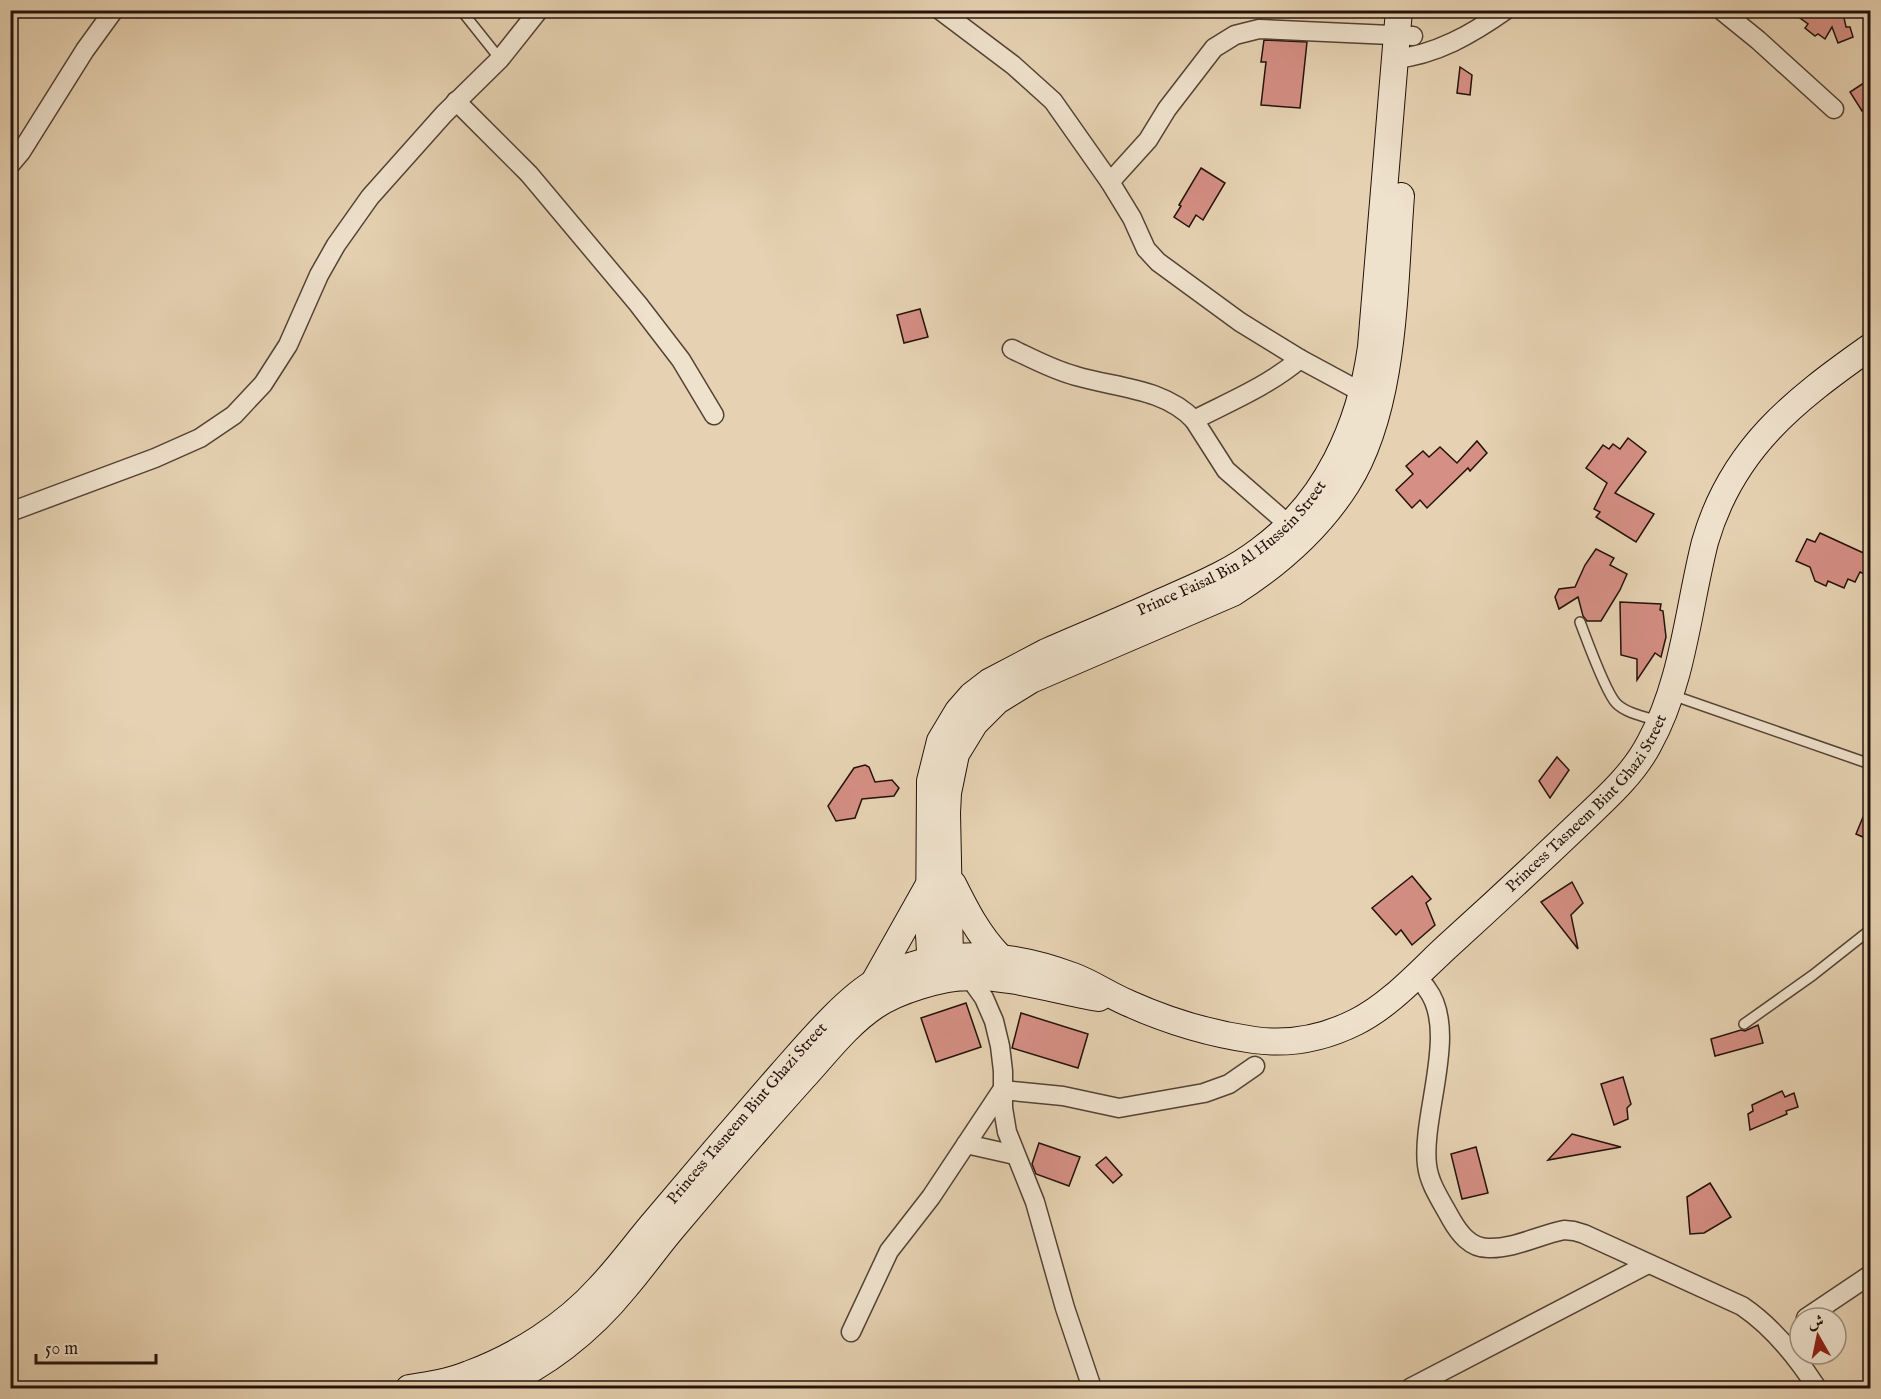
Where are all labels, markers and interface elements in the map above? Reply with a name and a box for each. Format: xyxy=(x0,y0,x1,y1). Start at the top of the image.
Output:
street label: Prince Faisal Bin Al Hussein Street xyxy=(1134,477,1332,621)
street label: Princess Tasneem Bint Ghazi Street xyxy=(1502,711,1672,897)
street label: Princess Tasneem Bint Ghazi Street xyxy=(663,1018,832,1209)
north arrow xyxy=(1788,1306,1848,1366)
text: ش xyxy=(1807,1312,1825,1334)
scale bar xyxy=(36,1327,156,1365)
text: 50 m xyxy=(45,1338,78,1361)

